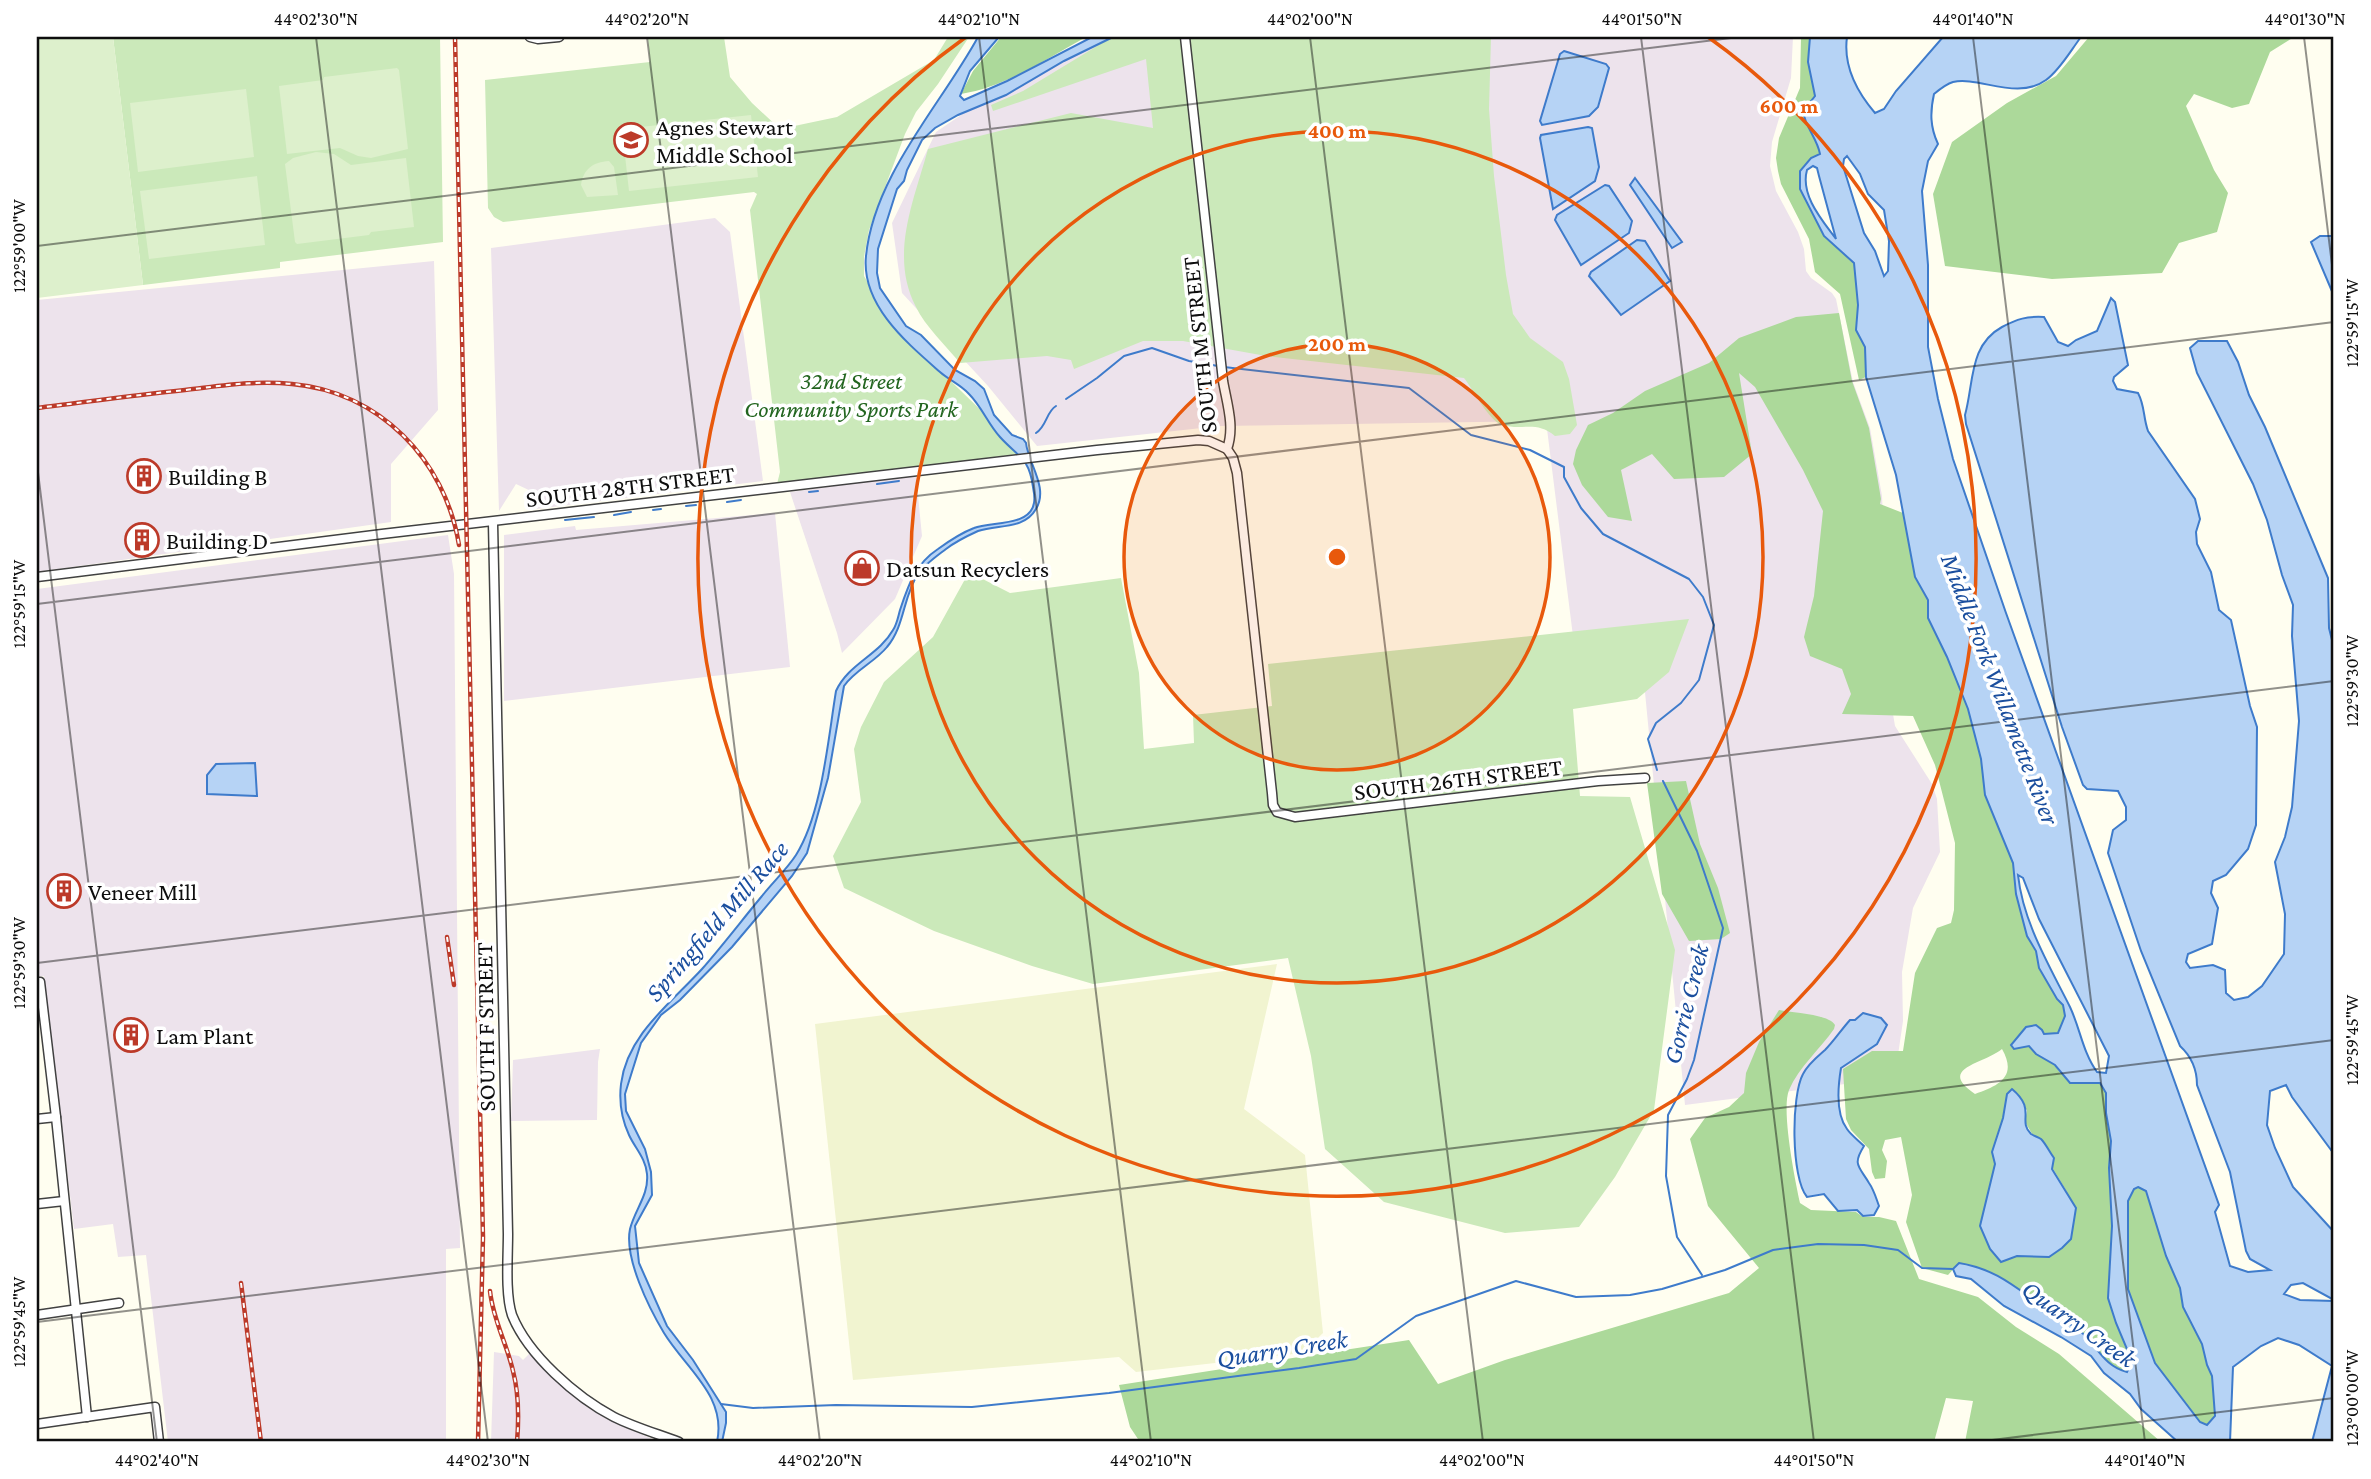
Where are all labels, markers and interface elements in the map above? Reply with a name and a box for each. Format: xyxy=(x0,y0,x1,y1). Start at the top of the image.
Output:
text: 44°02'30"N xyxy=(274,9,358,29)
text: 44°02'20"N xyxy=(605,9,690,29)
text: 44°02'10"N xyxy=(938,9,1020,29)
text: 44°02'00"N xyxy=(1267,9,1353,29)
text: 44°01'50"N xyxy=(1602,9,1683,29)
text: 44°01'40"N xyxy=(1932,9,2014,29)
text: 44°01'30"N xyxy=(2264,9,2346,29)
text: 600 m xyxy=(1760,94,1819,118)
place label: Agnes Stewart Middle School xyxy=(656,113,794,168)
text: 400 m xyxy=(1308,119,1367,143)
school or university icon: Agnes Stewart Middle School xyxy=(612,121,650,159)
text: 122°59'00"W xyxy=(9,199,29,293)
street label: SOUTH M STREET xyxy=(1176,255,1222,435)
text: 122°59'15"W xyxy=(2342,278,2362,367)
text: 200 m xyxy=(1308,332,1366,356)
park label: 32nd Street Community Sports Park xyxy=(744,367,959,422)
building icon: Building B xyxy=(125,457,163,495)
street label: SOUTH 28TH STREET xyxy=(524,460,736,512)
place label: Building B xyxy=(168,463,267,490)
building icon: Building D xyxy=(123,521,161,559)
place label: Building D xyxy=(166,527,268,554)
centre of rings xyxy=(1325,545,1349,569)
water label: Middle Fork Willamette River xyxy=(1935,548,2065,829)
shop icon: Datsun Recyclers xyxy=(843,549,881,587)
place label: Datsun Recyclers xyxy=(886,555,1049,582)
text: 122°59'15"W xyxy=(9,559,29,648)
text: 122°59'30"W xyxy=(2342,635,2362,727)
street label: SOUTH 26TH STREET xyxy=(1352,753,1564,805)
water label: Springfield Mill Race xyxy=(639,835,795,1007)
building icon: Veneer Mill xyxy=(45,872,83,910)
place label: Veneer Mill xyxy=(88,878,197,905)
text: 122°59'30"W xyxy=(9,917,29,1009)
water label: Gorrie Creek xyxy=(1657,940,1715,1067)
street label: SOUTH F STREET xyxy=(470,942,500,1112)
text: 122°59'45"W xyxy=(2342,994,2362,1085)
building icon: Lam Plant xyxy=(112,1016,150,1054)
place label: Lam Plant xyxy=(156,1022,254,1049)
water label: Quarry Creek xyxy=(2017,1274,2143,1375)
text: 122°59'45"W xyxy=(9,1276,29,1367)
water label: Quarry Creek xyxy=(1215,1324,1351,1374)
text: 123°00'00"W xyxy=(2342,1349,2362,1446)
text: 44°02'40"N xyxy=(115,1450,199,1470)
text: 44°02'30"N xyxy=(446,1450,530,1470)
text: 44°02'20"N xyxy=(778,1450,863,1470)
text: 44°02'10"N xyxy=(1110,1450,1192,1470)
text: 44°02'00"N xyxy=(1439,1450,1525,1470)
text: 44°01'50"N xyxy=(1774,1450,1855,1470)
text: 44°01'40"N xyxy=(2104,1450,2186,1470)

